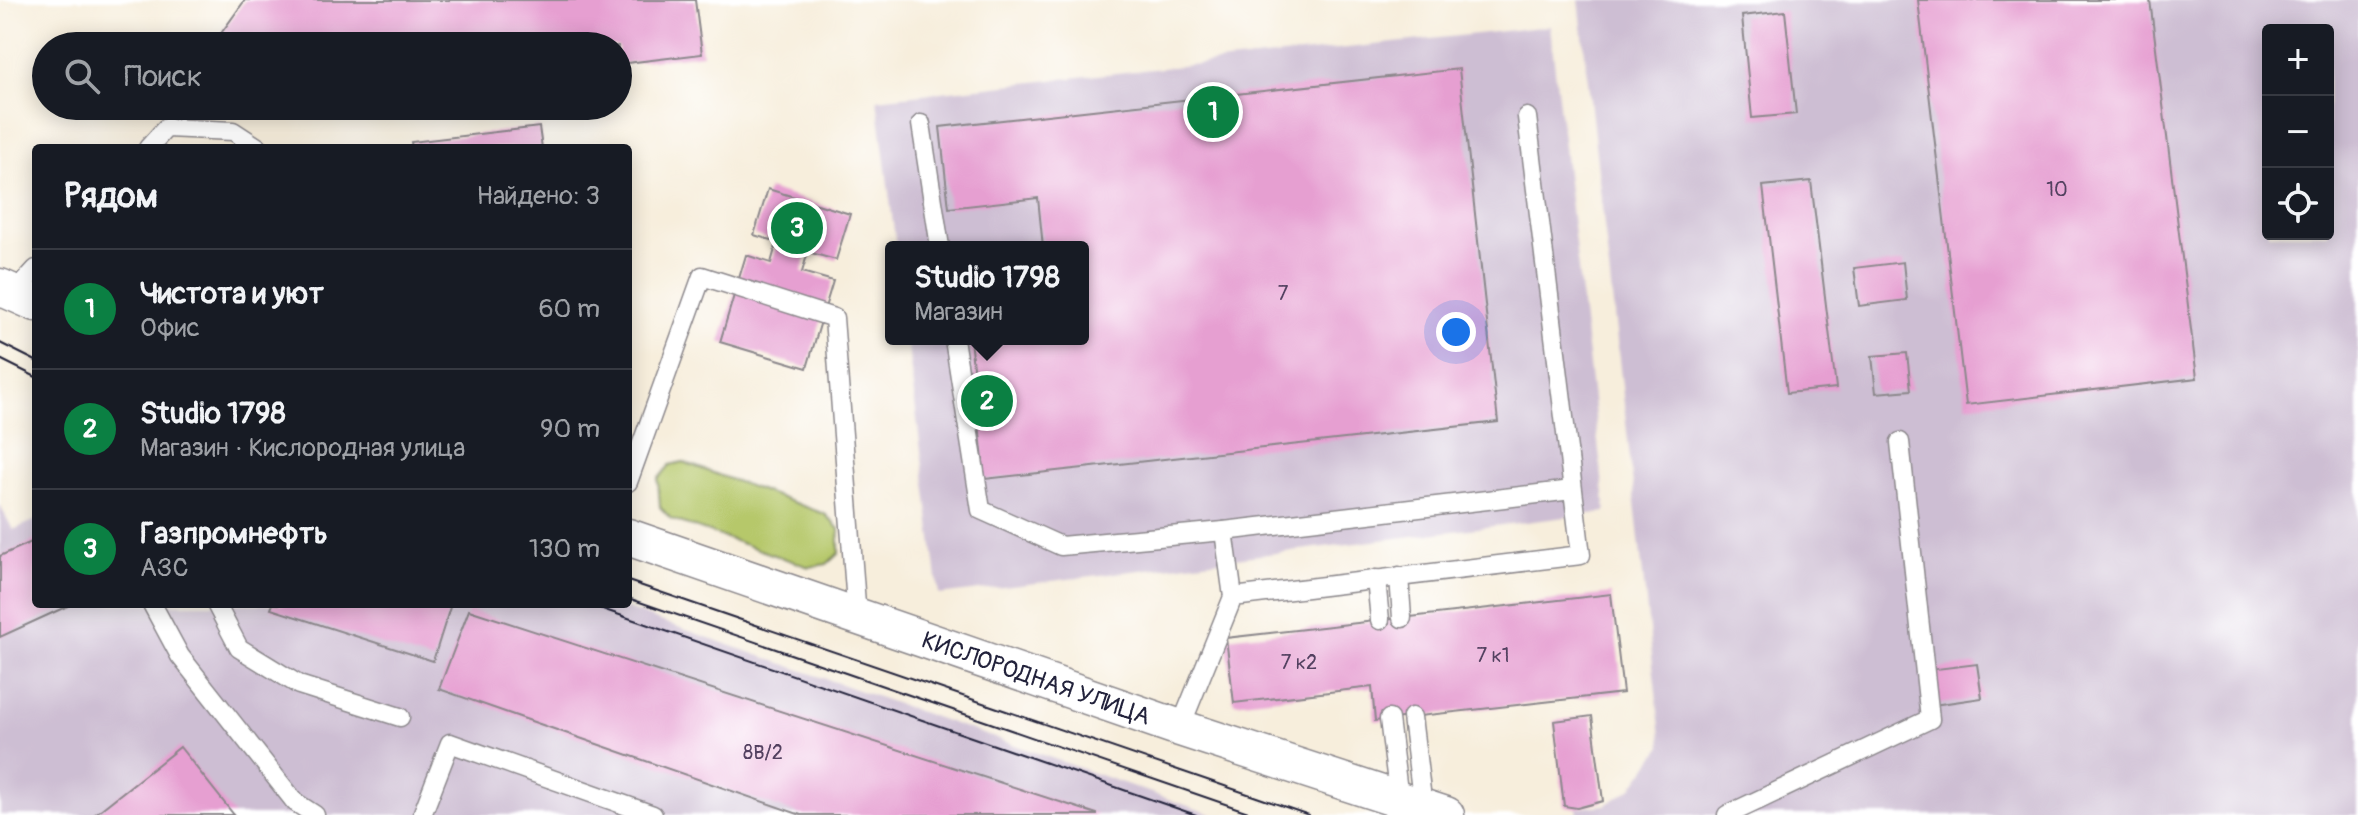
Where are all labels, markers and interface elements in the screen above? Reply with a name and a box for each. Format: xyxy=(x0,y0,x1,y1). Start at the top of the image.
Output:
map controls xyxy=(2262,24,2334,240)
button: + xyxy=(2262,24,2334,96)
search box xyxy=(32,32,632,120)
icon: search xyxy=(60,54,104,98)
text: Поиск xyxy=(124,58,202,95)
pin: 1 xyxy=(1187,82,1239,142)
button: − xyxy=(2262,96,2334,168)
button: locate xyxy=(2262,168,2334,240)
text: Рядом xyxy=(64,175,158,218)
house number: 10 xyxy=(2046,177,2068,202)
text: Найдено: 3 xyxy=(477,180,600,212)
pin: 3 xyxy=(771,198,823,258)
popup xyxy=(885,241,1089,345)
text: Studio 1798 xyxy=(914,259,1060,296)
text: Чистота и уют xyxy=(140,275,324,312)
house number: 7 xyxy=(1278,281,1289,306)
text: 1 xyxy=(85,293,95,325)
text: 60 m xyxy=(538,293,600,325)
text: Магазин xyxy=(914,296,1003,328)
text: Офис xyxy=(140,312,200,344)
your location xyxy=(1436,312,1476,352)
pin: 2 xyxy=(961,371,1013,431)
text: Studio 1798 xyxy=(140,395,286,432)
text: 2 xyxy=(83,413,97,445)
text: 90 m xyxy=(540,413,600,445)
text: Магазин · Кислородная улица xyxy=(140,432,465,464)
text: Газпромнефть xyxy=(140,515,328,552)
text: 3 xyxy=(83,533,97,565)
text: 130 m xyxy=(529,533,600,565)
text: АЗС xyxy=(140,552,189,584)
street label: КИСЛОРОДНАЯ УЛИЦА xyxy=(918,625,1154,731)
house number: 7 к1 xyxy=(1476,643,1510,668)
house number: 7 к2 xyxy=(1281,650,1317,675)
house number: 8В/2 xyxy=(743,740,783,765)

